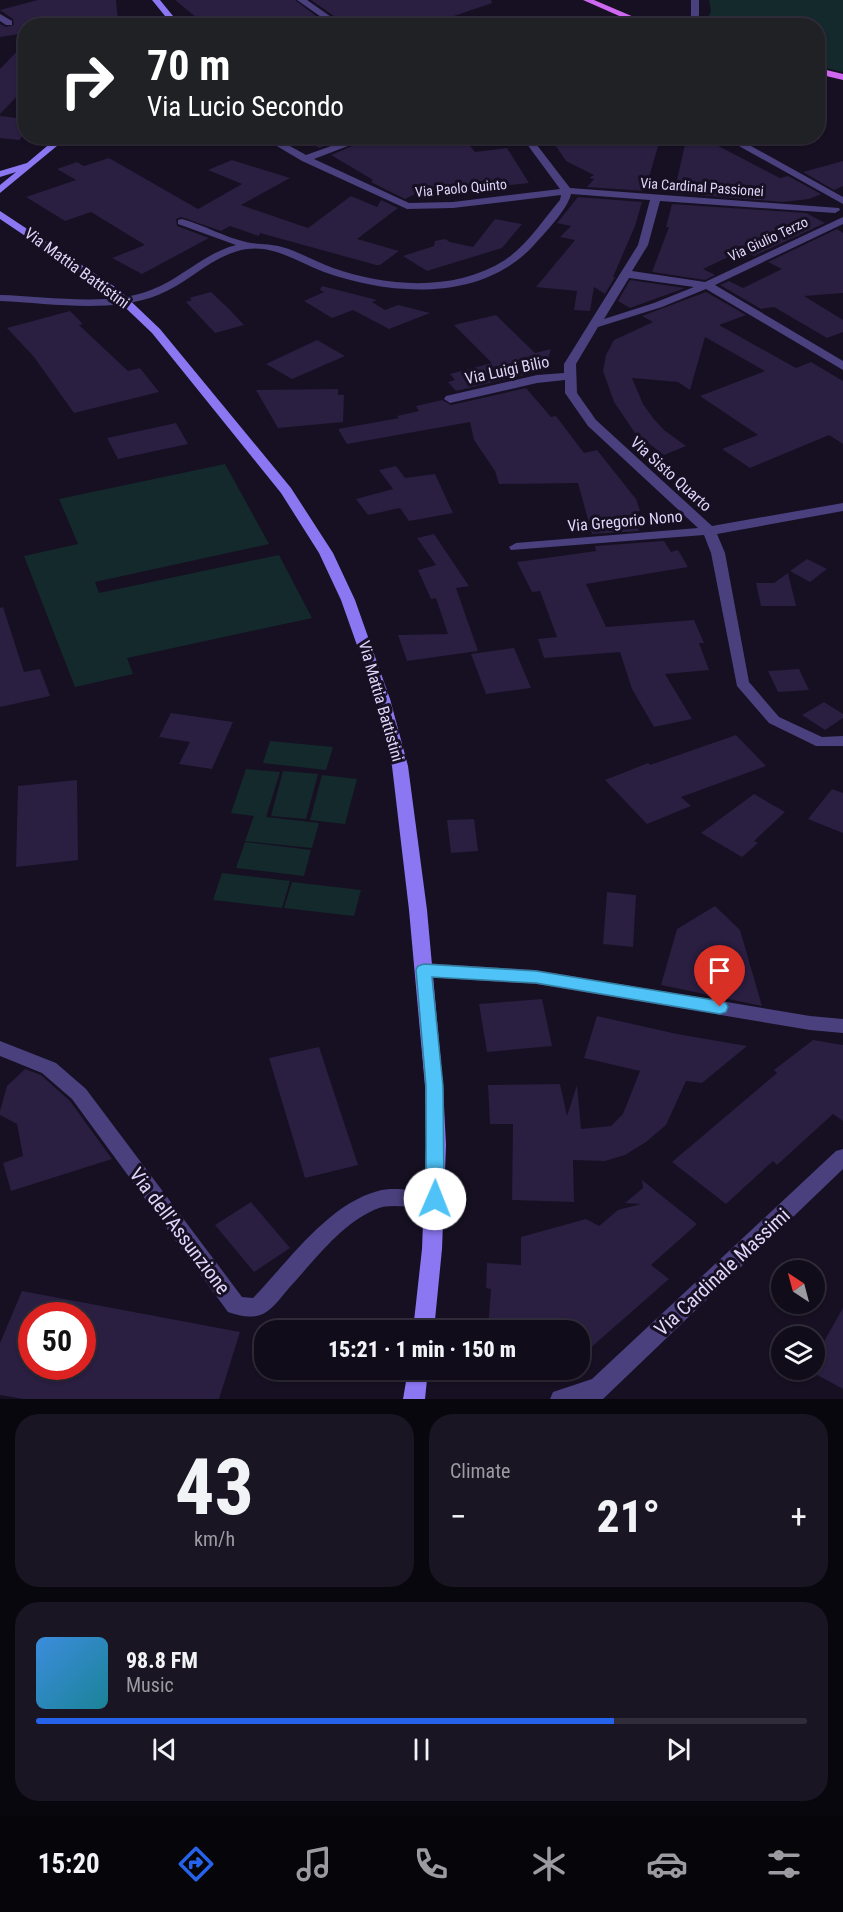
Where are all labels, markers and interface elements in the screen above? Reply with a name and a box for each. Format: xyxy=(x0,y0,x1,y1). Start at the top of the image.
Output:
text: 70 m xyxy=(147,41,230,90)
icon: right xyxy=(48,42,126,120)
text: Via Lucio Secondo xyxy=(147,91,344,123)
street label: Via Cardinal Passionei xyxy=(640,175,764,199)
street label: Via Paolo Quinto xyxy=(414,176,508,200)
street label: Via Giulio Terzo xyxy=(726,214,810,264)
street label: Via Mattia Battistini xyxy=(21,224,133,312)
street label: Via Luigi Bilio xyxy=(463,352,551,388)
street label: Via Sisto Quarto xyxy=(627,433,715,515)
street label: Via Gregorio Nono xyxy=(567,507,683,535)
street label: Via Mattia Battistini xyxy=(355,638,407,764)
pin xyxy=(694,945,745,1007)
icon: arrive xyxy=(703,954,736,987)
street label: Via dell'Assunzione xyxy=(125,1163,235,1299)
position arrow xyxy=(403,1167,467,1231)
street label: Via Cardinale Massimi xyxy=(649,1203,795,1341)
north arrow xyxy=(771,1260,825,1314)
map controls xyxy=(771,1260,825,1380)
speed limit sign: 50 xyxy=(18,1302,96,1380)
button: layers xyxy=(771,1326,825,1380)
text: 15:21 · 1 min · 150 m xyxy=(328,1337,516,1362)
text: 43 xyxy=(175,1442,254,1533)
text: Climate xyxy=(450,1459,510,1483)
text: 21° xyxy=(597,1490,660,1543)
text: − xyxy=(450,1497,467,1536)
text: + xyxy=(791,1497,807,1536)
text: km/h xyxy=(194,1527,235,1551)
text: 98.8 FM xyxy=(126,1648,198,1673)
text: Music xyxy=(126,1673,174,1697)
icon: previous xyxy=(148,1733,181,1766)
icon: pause xyxy=(405,1733,438,1766)
icon: next xyxy=(662,1733,695,1766)
icon: directions xyxy=(175,1843,217,1885)
icon: music xyxy=(293,1843,335,1885)
icon: phone xyxy=(410,1843,452,1885)
icon: climate xyxy=(528,1843,570,1885)
icon: car xyxy=(646,1843,688,1885)
icon: filters xyxy=(763,1843,805,1885)
text: 15:20 xyxy=(38,1848,100,1880)

